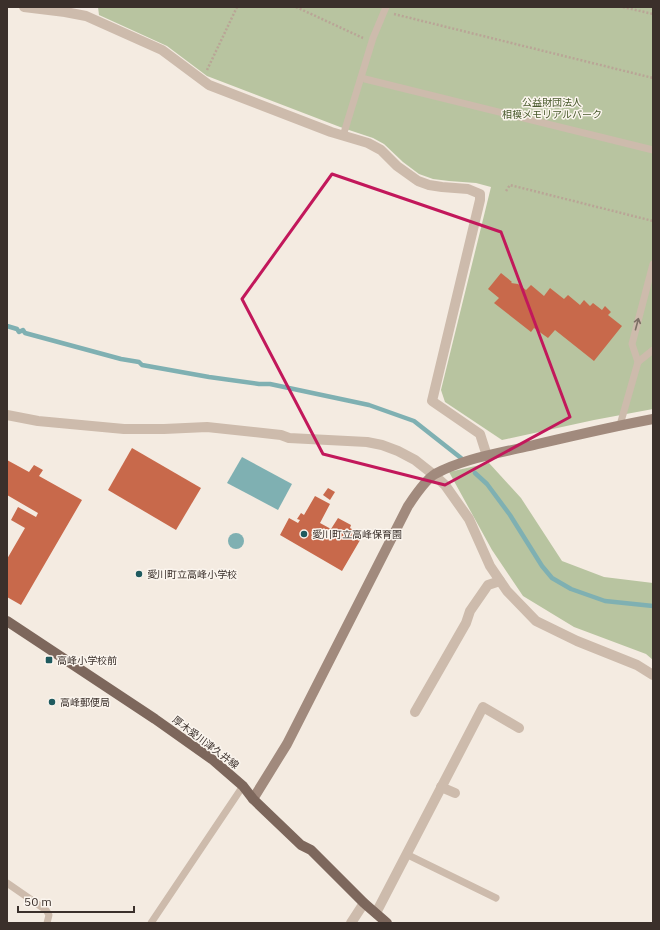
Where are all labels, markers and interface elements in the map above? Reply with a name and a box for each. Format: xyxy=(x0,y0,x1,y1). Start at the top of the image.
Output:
park label: 公益財団法人 相模メモリアルパーク xyxy=(502,96,602,121)
one-way arrow xyxy=(634,318,641,331)
place label: 愛川町立高峰保育園 xyxy=(312,528,402,541)
marker: 愛川町立高峰保育園 xyxy=(299,529,309,539)
place label: 愛川町立高峰小学校 xyxy=(147,568,237,581)
marker: 愛川町立高峰小学校 xyxy=(134,569,144,579)
place label: 高峰小学校前 xyxy=(57,654,117,667)
marker: 高峰小学校前 xyxy=(44,655,54,665)
place label: 高峰郵便局 xyxy=(60,696,110,709)
marker: 高峰郵便局 xyxy=(47,697,57,707)
street label: 厚木愛川津久井線 xyxy=(170,713,242,772)
scale bar xyxy=(18,888,134,914)
text: 50 m xyxy=(24,894,52,909)

